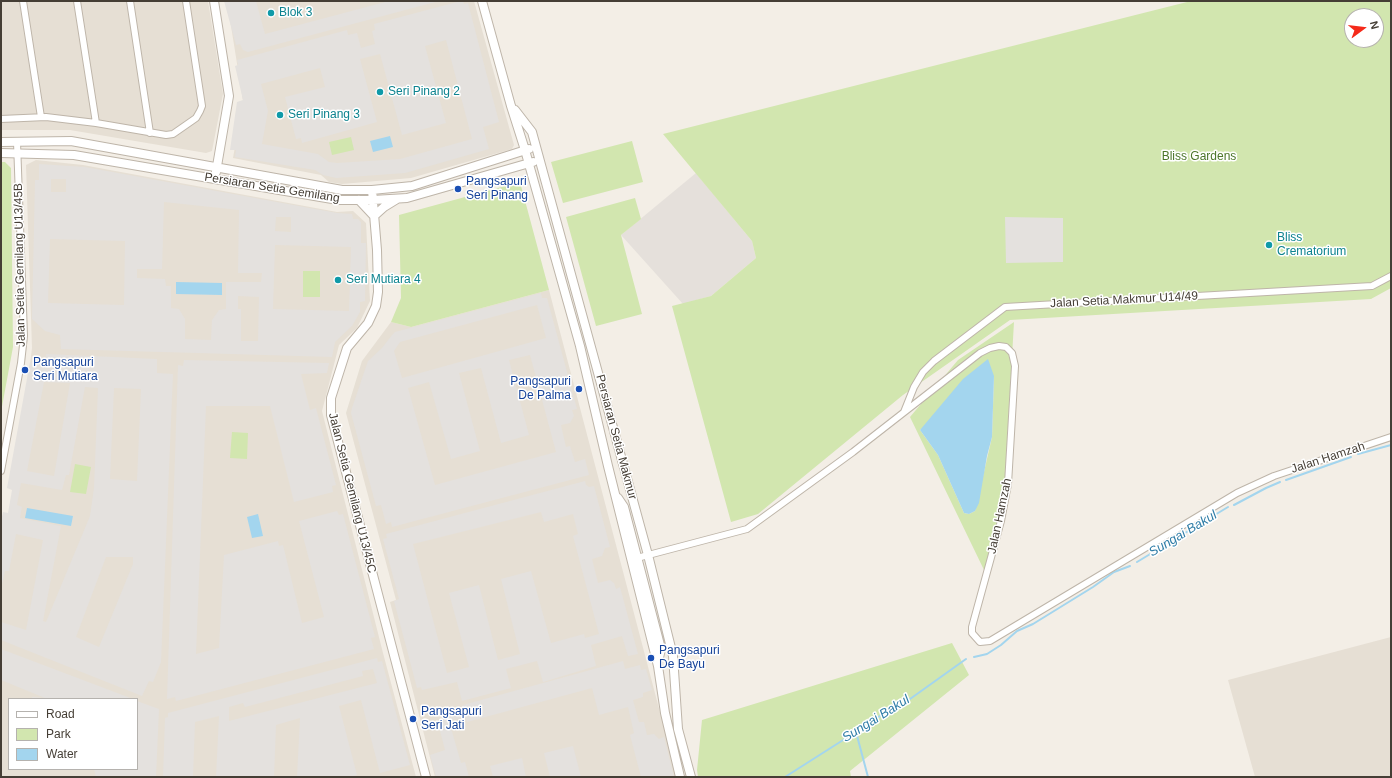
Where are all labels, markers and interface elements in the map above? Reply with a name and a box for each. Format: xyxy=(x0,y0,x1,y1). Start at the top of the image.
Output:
place label: Blok 3 xyxy=(279,6,312,20)
marker: Blok 3 xyxy=(266,8,276,18)
north arrow xyxy=(1344,8,1384,48)
text: N xyxy=(1368,20,1381,31)
place label: Seri Pinang 2 xyxy=(388,85,460,99)
marker: Seri Pinang 2 xyxy=(375,87,385,97)
place label: Seri Pinang 3 xyxy=(288,108,360,122)
marker: Seri Pinang 3 xyxy=(275,110,285,120)
park label: Bliss Gardens xyxy=(1162,150,1236,164)
street label: Persiaran Setia Gemilang xyxy=(203,170,341,206)
place label: Pangsapuri Seri Pinang xyxy=(466,175,528,203)
street label: Jalan Setia Gemilang U13/45B xyxy=(11,183,29,347)
marker: Pangsapuri Seri Pinang xyxy=(453,184,463,194)
place label: Bliss Crematorium xyxy=(1277,231,1346,259)
marker: Bliss Crematorium xyxy=(1264,240,1274,250)
place label: Seri Mutiara 4 xyxy=(346,273,421,287)
marker: Seri Mutiara 4 xyxy=(333,275,343,285)
street label: Jalan Setia Makmur U14/49 xyxy=(1050,289,1198,311)
place label: Pangsapuri Seri Mutiara xyxy=(33,356,98,384)
marker: Pangsapuri Seri Mutiara xyxy=(20,365,30,375)
street label: Persiaran Setia Makmur xyxy=(592,373,640,501)
place label: Pangsapuri De Palma xyxy=(510,375,571,403)
marker: Pangsapuri De Palma xyxy=(574,384,584,394)
street label: Jalan Setia Gemilang U13/45C xyxy=(325,411,379,575)
street label: Jalan Hamzah xyxy=(1289,439,1367,477)
street label: Jalan Hamzah xyxy=(985,477,1015,555)
water label: Sungai Bakul xyxy=(1146,508,1220,560)
place label: Pangsapuri De Bayu xyxy=(659,644,720,672)
marker: Pangsapuri De Bayu xyxy=(646,653,656,663)
water label: Sungai Bakul xyxy=(839,692,913,746)
legend xyxy=(8,698,138,770)
place label: Pangsapuri Seri Jati xyxy=(421,705,482,733)
text: Road xyxy=(46,707,75,721)
marker: Pangsapuri Seri Jati xyxy=(408,714,418,724)
text: Park xyxy=(46,727,71,741)
text: Water xyxy=(46,747,78,761)

